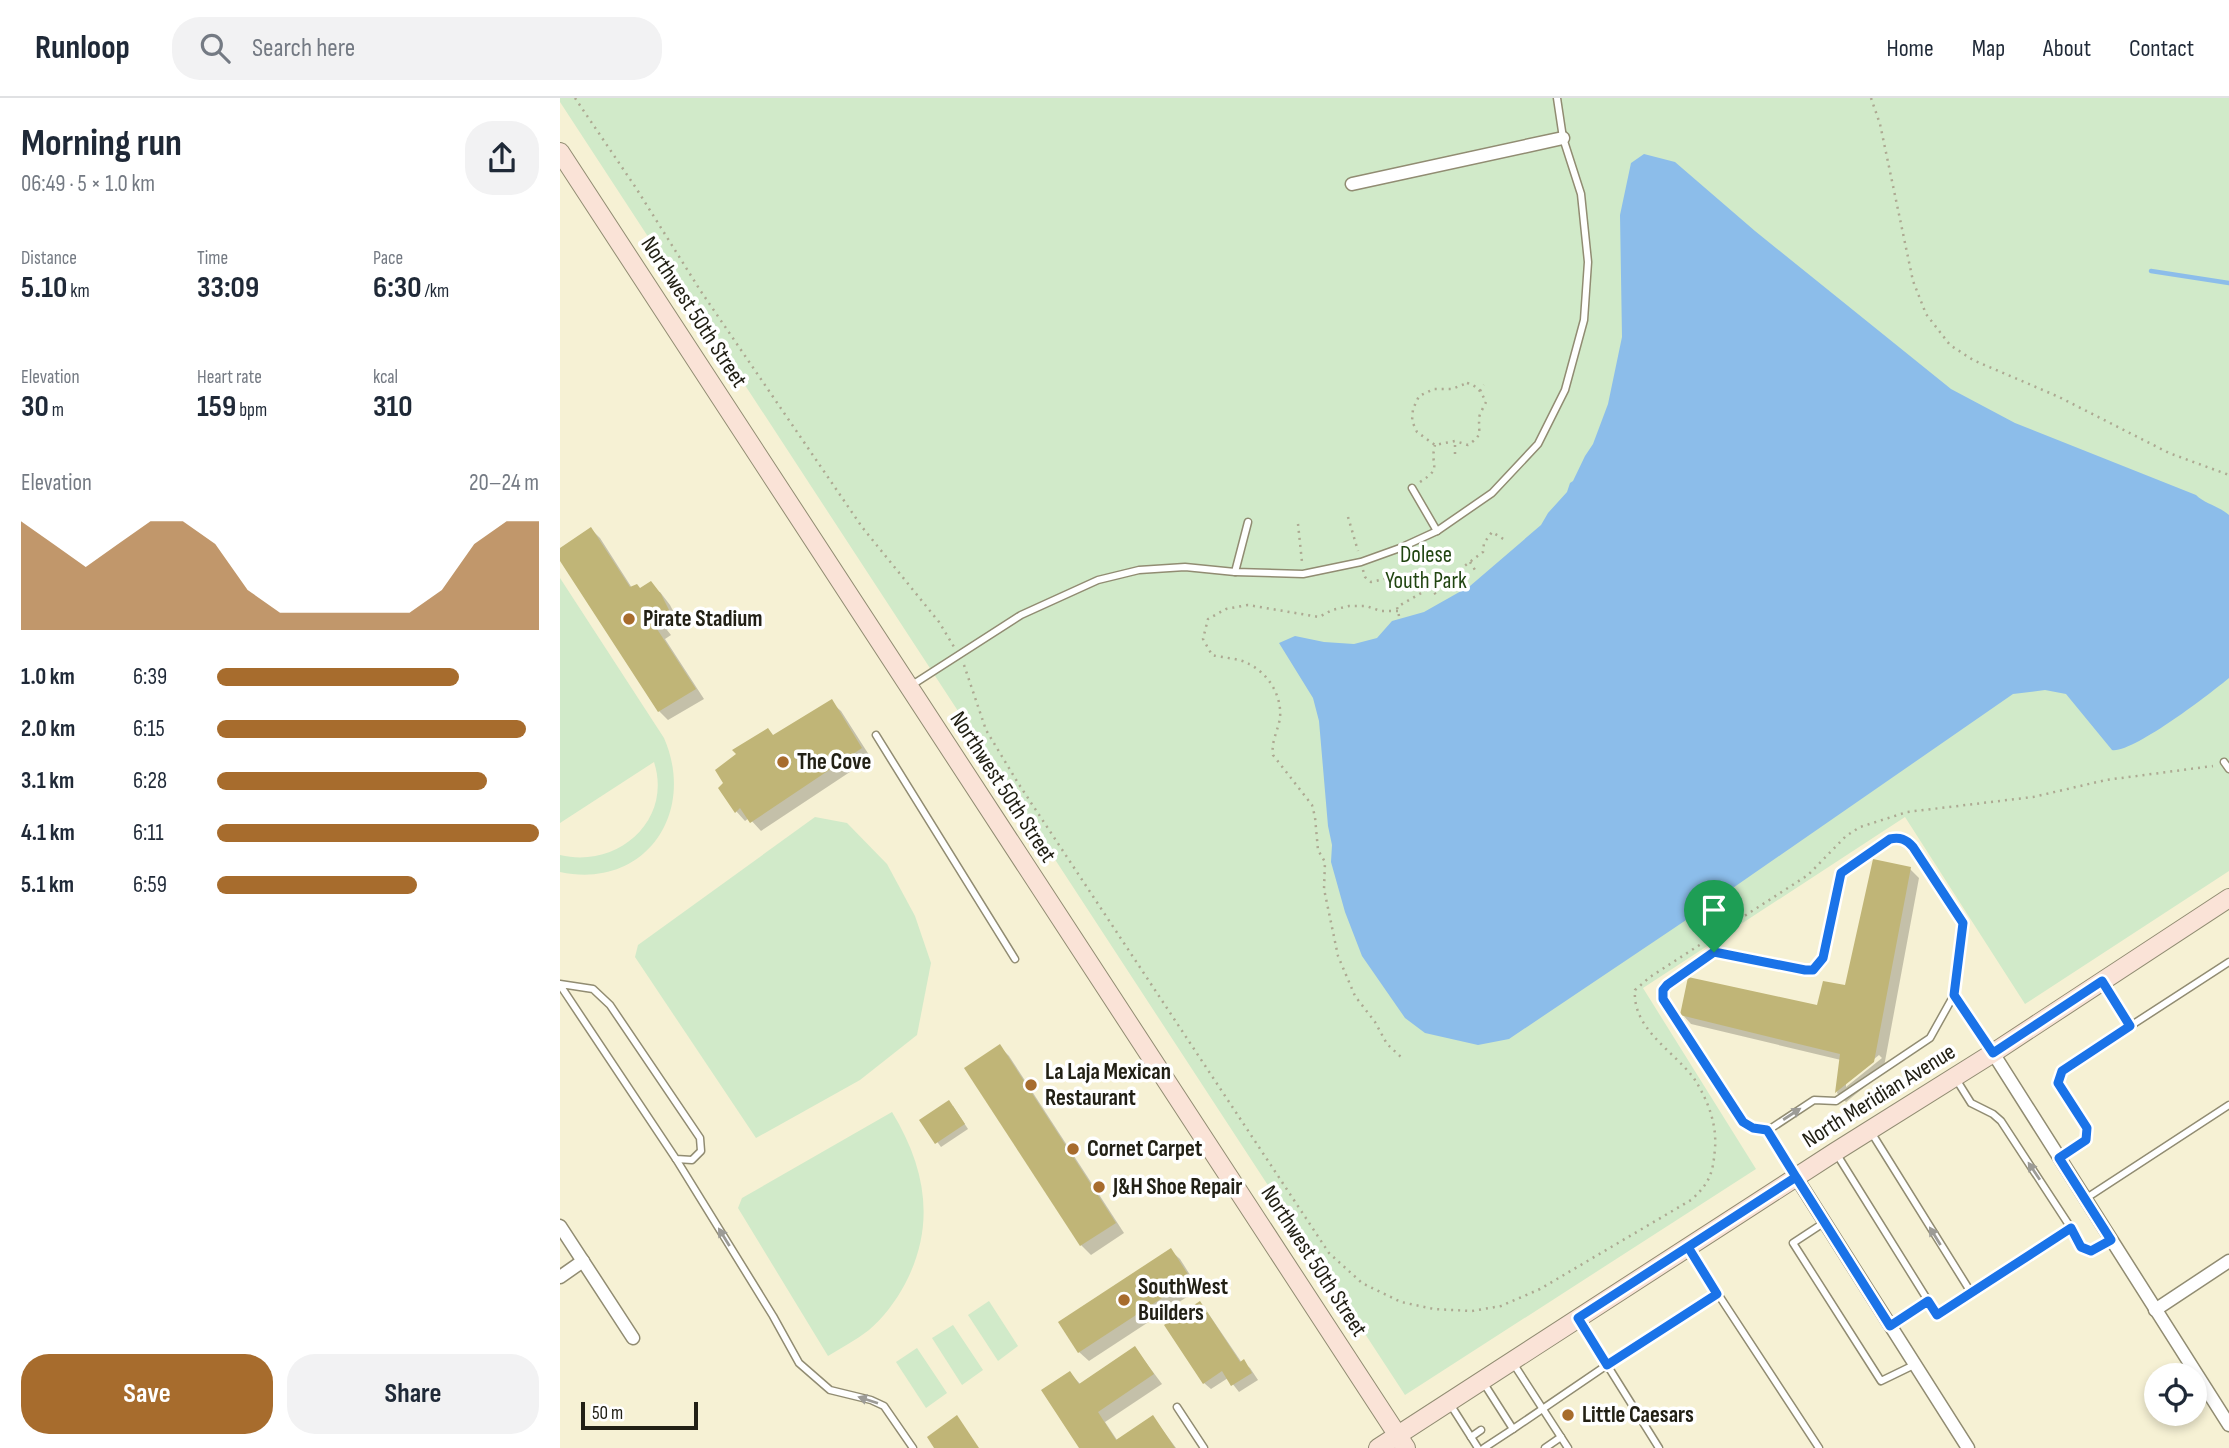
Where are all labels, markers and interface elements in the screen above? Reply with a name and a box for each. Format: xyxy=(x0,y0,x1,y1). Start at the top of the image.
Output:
search box xyxy=(172,17,662,80)
text: Runloop xyxy=(35,28,130,68)
icon: search xyxy=(196,29,234,67)
text: Search here xyxy=(252,33,355,64)
text: Home xyxy=(1886,34,1934,63)
text: Map xyxy=(1972,34,2005,63)
text: About xyxy=(2043,34,2091,63)
text: Contact xyxy=(2129,34,2194,63)
text: Morning run xyxy=(21,121,182,166)
button: share xyxy=(465,121,539,195)
text: 06:49 · 5 × 1.0 km xyxy=(21,170,155,198)
street label: Northwest 50th Street xyxy=(635,231,753,393)
text: Distance xyxy=(21,247,77,270)
text: Time xyxy=(197,247,228,270)
text: Pace xyxy=(373,247,403,270)
text: 5.10 xyxy=(21,270,67,306)
text: 33:09 xyxy=(197,270,259,306)
text: 6:30 xyxy=(373,270,422,306)
text: km xyxy=(67,280,90,303)
text: /km xyxy=(422,280,449,303)
text: Elevation xyxy=(21,366,80,389)
text: Heart rate xyxy=(197,366,262,389)
text: kcal xyxy=(373,366,398,389)
text: 30 xyxy=(21,389,49,425)
text: 159 xyxy=(197,389,236,425)
text: 310 xyxy=(373,389,412,425)
text: m xyxy=(49,399,64,422)
text: bpm xyxy=(236,399,267,422)
text: Elevation xyxy=(21,469,92,497)
text: 20–24 m xyxy=(469,469,539,497)
park label: Dolese Youth Park xyxy=(1385,541,1467,595)
place label: Pirate Stadium xyxy=(643,605,763,633)
marker: Pirate Stadium xyxy=(621,611,637,627)
text: 1.0 km xyxy=(21,663,75,691)
text: 6:39 xyxy=(133,663,167,691)
street label: Northwest 50th Street xyxy=(944,706,1062,868)
text: 2.0 km xyxy=(21,715,75,743)
text: 6:15 xyxy=(133,715,165,743)
place label: The Cove xyxy=(797,748,871,776)
marker: The Cove xyxy=(775,754,791,770)
text: 3.1 km xyxy=(21,767,74,795)
text: 6:28 xyxy=(133,767,167,795)
text: 4.1 km xyxy=(21,819,75,847)
text: 6:11 xyxy=(133,819,164,847)
text: 5.1 km xyxy=(21,871,74,899)
text: 6:59 xyxy=(133,871,167,899)
pin xyxy=(1684,880,1744,952)
icon: arrive xyxy=(1695,891,1733,929)
street label: North Meridian Avenue xyxy=(1797,1038,1961,1154)
place label: La Laja Mexican Restaurant xyxy=(1045,1058,1171,1112)
marker: La Laja Mexican Restaurant xyxy=(1023,1077,1039,1093)
one-way arrow xyxy=(1783,1108,1802,1121)
place label: Cornet Carpet xyxy=(1087,1135,1203,1163)
marker: Cornet Carpet xyxy=(1065,1141,1081,1157)
one-way arrow xyxy=(2027,1161,2040,1181)
place label: J&H Shoe Repair xyxy=(1112,1173,1242,1201)
marker: J&H Shoe Repair xyxy=(1091,1179,1107,1195)
street label: Northwest 50th Street xyxy=(1255,1180,1373,1342)
one-way arrow xyxy=(1929,1226,1942,1245)
one-way arrow xyxy=(717,1227,730,1246)
place label: SouthWest Builders xyxy=(1138,1273,1228,1327)
marker: SouthWest Builders xyxy=(1116,1292,1132,1308)
button: Save xyxy=(21,1354,273,1434)
button: Share xyxy=(287,1354,539,1434)
map controls xyxy=(2144,1363,2207,1426)
button: locate xyxy=(2144,1363,2207,1426)
one-way arrow xyxy=(857,1394,878,1405)
scale bar xyxy=(581,1399,698,1431)
place label: Little Caesars xyxy=(1582,1401,1694,1429)
text: 50 m xyxy=(592,1402,623,1425)
marker: Little Caesars xyxy=(1560,1407,1576,1423)

